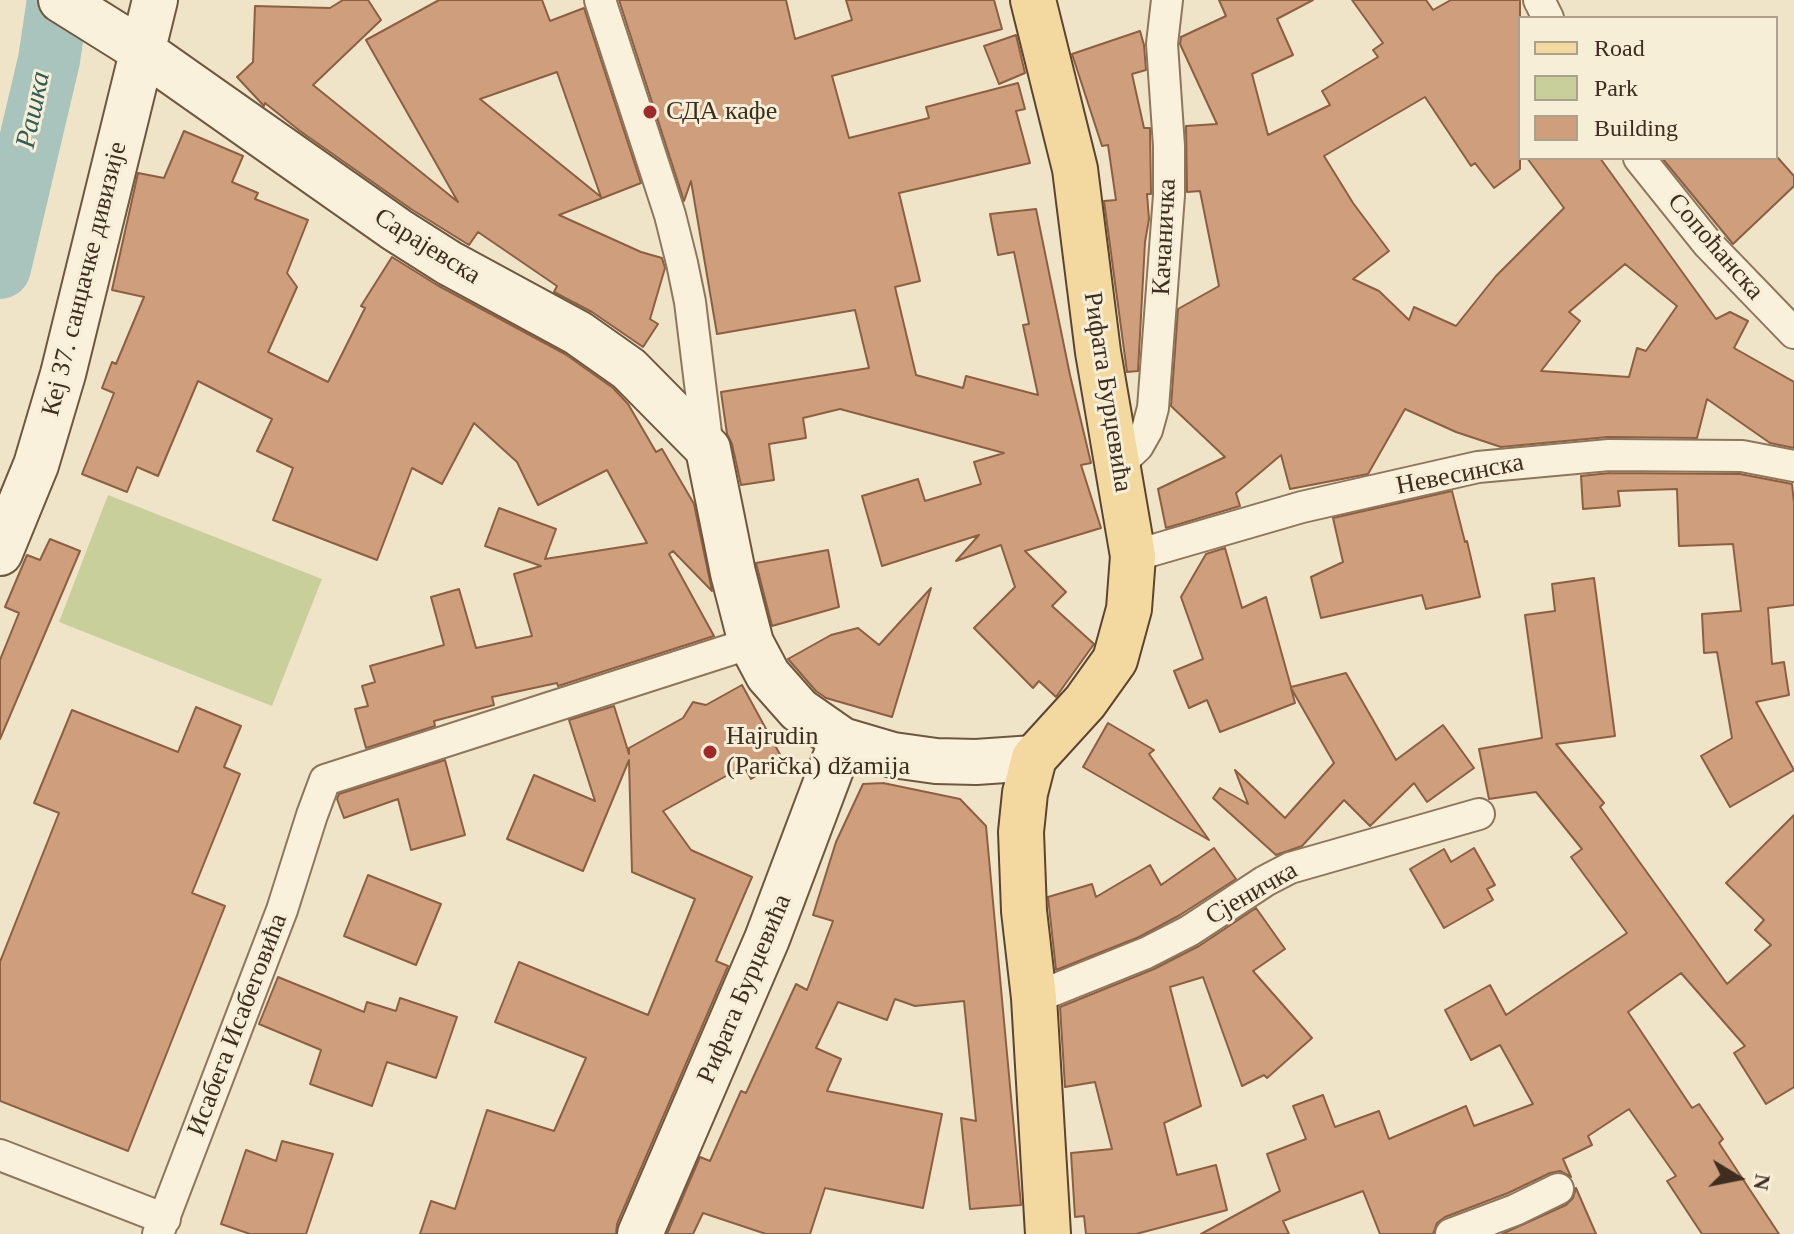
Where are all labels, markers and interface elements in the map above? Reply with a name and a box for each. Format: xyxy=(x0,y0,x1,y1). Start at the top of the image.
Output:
legend xyxy=(1518,16,1778,160)
text: Road xyxy=(1594,35,1645,61)
water label: Рашка xyxy=(10,69,58,151)
text: Park xyxy=(1594,75,1638,101)
place label: СДА кафе xyxy=(666,96,777,128)
marker: СДА кафе xyxy=(641,103,659,121)
text: Building xyxy=(1594,115,1678,141)
street label: Кеј 37. санџачке дивизије xyxy=(36,139,134,419)
street label: Качаничка xyxy=(1146,178,1184,296)
street label: Сопоћанска xyxy=(1660,187,1770,307)
street label: Сарајевска xyxy=(368,202,486,292)
street label: Рифата Бурџевића xyxy=(1076,290,1138,494)
street label: Невесинска xyxy=(1394,447,1526,503)
place label: Hajrudin (Parička) džamija xyxy=(726,721,910,782)
marker: Hajrudin (Parička) džamija xyxy=(701,743,719,761)
street label: Сјеничка xyxy=(1201,855,1303,933)
street label: Рифата Бурџевића xyxy=(691,890,799,1088)
street label: Исабега Исабеговића xyxy=(181,909,295,1141)
north arrow xyxy=(1698,1138,1778,1218)
text: N xyxy=(1748,1172,1776,1192)

